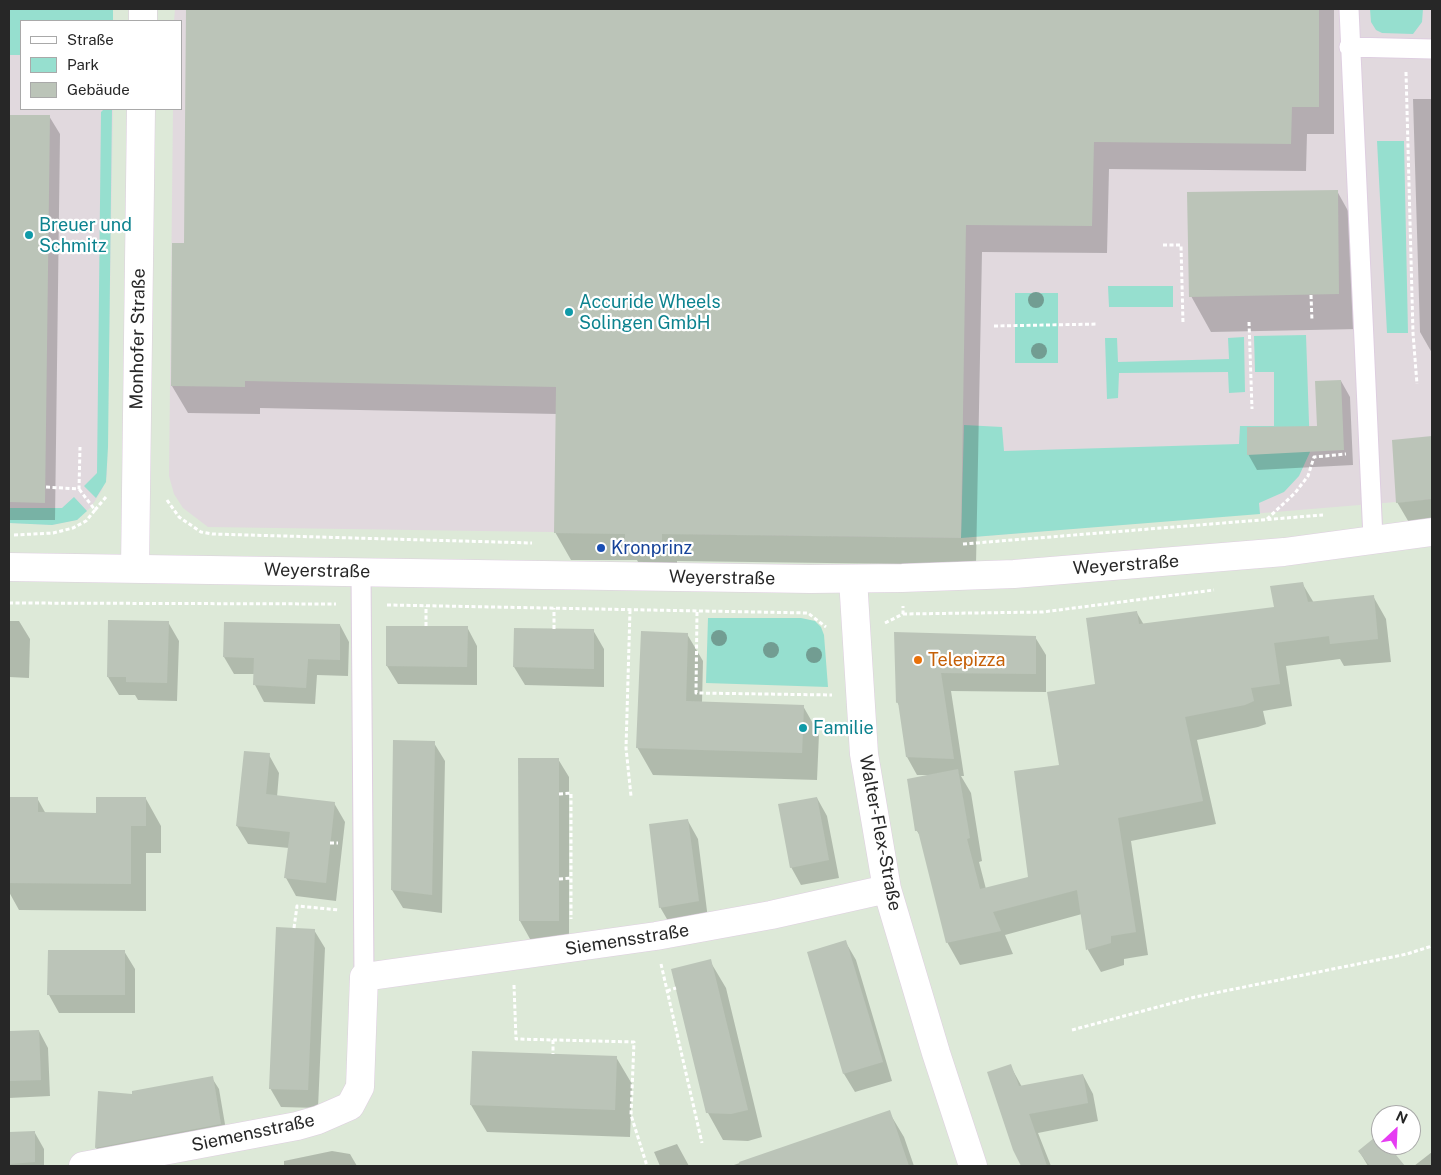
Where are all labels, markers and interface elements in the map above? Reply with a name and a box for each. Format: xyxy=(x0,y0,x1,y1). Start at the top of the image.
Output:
legend xyxy=(20,20,182,110)
text: Straße xyxy=(67,31,114,48)
text: Park xyxy=(67,56,99,73)
text: Gebäude xyxy=(67,81,130,98)
place label: Breuer und Schmitz xyxy=(39,214,132,256)
marker: Breuer und Schmitz xyxy=(23,229,35,241)
street label: Monhofer Straße xyxy=(126,268,150,410)
place label: Accuride Wheels Solingen GmbH xyxy=(579,291,721,334)
marker: Accuride Wheels Solingen GmbH xyxy=(563,306,575,318)
place label: Kronprinz xyxy=(611,537,692,559)
marker: Kronprinz xyxy=(595,542,607,554)
street label: Weyerstraße xyxy=(1072,551,1180,579)
street label: Weyerstraße xyxy=(264,559,370,583)
street label: Weyerstraße xyxy=(669,566,775,590)
place label: Telepizza xyxy=(928,649,1006,671)
marker: Telepizza xyxy=(912,654,924,666)
place label: Familie xyxy=(813,717,874,739)
marker: Familie xyxy=(797,722,809,734)
street label: Walter-Flex-Straße xyxy=(854,753,906,913)
street label: Siemensstraße xyxy=(563,920,691,960)
north arrow xyxy=(1371,1105,1421,1155)
text: N xyxy=(1394,1108,1410,1127)
street label: Siemensstraße xyxy=(190,1109,316,1157)

